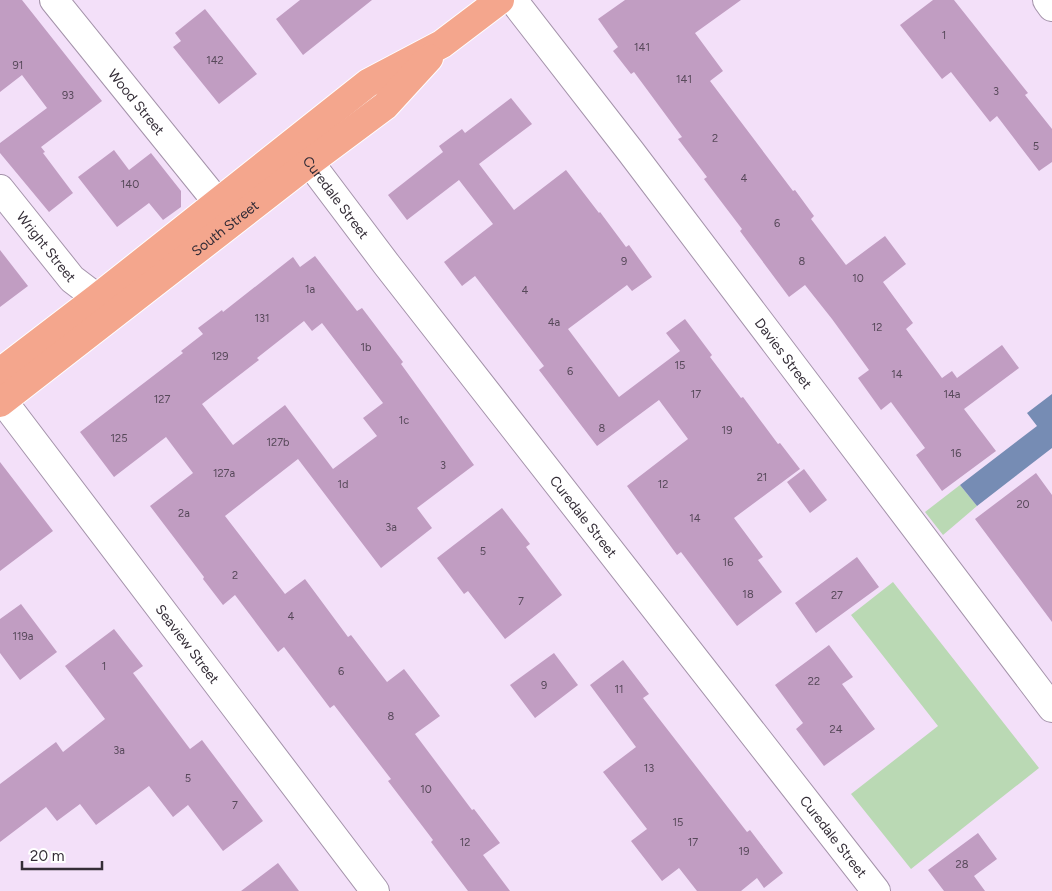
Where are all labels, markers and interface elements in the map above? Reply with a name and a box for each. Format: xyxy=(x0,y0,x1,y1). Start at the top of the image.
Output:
house number: 1 xyxy=(942,29,946,42)
house number: 141 xyxy=(634,41,650,54)
house number: 142 xyxy=(206,54,224,67)
house number: 91 xyxy=(13,59,23,72)
street label: Wood Street xyxy=(105,65,168,138)
house number: 141 xyxy=(676,73,692,86)
house number: 3 xyxy=(993,85,999,98)
house number: 93 xyxy=(62,89,74,102)
house number: 2 xyxy=(712,132,718,145)
house number: 5 xyxy=(1033,140,1039,153)
street label: Curedale Street xyxy=(299,153,373,242)
house number: 4 xyxy=(741,172,748,185)
house number: 140 xyxy=(121,178,139,191)
street label: South Street xyxy=(188,197,262,259)
street label: Wright Street xyxy=(13,208,80,285)
house number: 6 xyxy=(774,217,780,230)
house number: 9 xyxy=(621,255,627,268)
house number: 8 xyxy=(799,255,806,268)
house number: 10 xyxy=(852,272,864,285)
house number: 1a xyxy=(305,283,315,296)
house number: 4 xyxy=(522,284,529,297)
house number: 131 xyxy=(254,312,270,325)
street label: Davies Street xyxy=(751,315,816,392)
house number: 4a xyxy=(548,316,560,329)
house number: 12 xyxy=(872,321,882,334)
house number: 1b xyxy=(361,341,372,354)
house number: 129 xyxy=(212,350,228,363)
house number: 15 xyxy=(675,359,685,372)
house number: 6 xyxy=(567,365,573,378)
house number: 14 xyxy=(891,368,903,381)
house number: 17 xyxy=(691,388,701,401)
house number: 14a xyxy=(944,388,960,401)
house number: 127 xyxy=(154,393,170,406)
house number: 1c xyxy=(399,414,409,427)
house number: 8 xyxy=(599,422,606,435)
house number: 19 xyxy=(722,424,732,437)
house number: 125 xyxy=(110,432,128,445)
house number: 127b xyxy=(266,436,290,449)
house number: 16 xyxy=(951,447,961,460)
house number: 3 xyxy=(440,459,446,472)
house number: 127a xyxy=(213,467,235,480)
house number: 21 xyxy=(757,471,767,484)
street label: Curedale Street xyxy=(546,472,621,561)
house number: 1d xyxy=(338,478,349,491)
house number: 12 xyxy=(658,478,668,491)
house number: 20 xyxy=(1016,498,1030,511)
house number: 2a xyxy=(178,507,190,520)
house number: 14 xyxy=(689,512,701,525)
house number: 3a xyxy=(385,521,397,534)
house number: 5 xyxy=(480,545,486,558)
house number: 16 xyxy=(723,556,733,569)
house number: 2 xyxy=(232,569,238,582)
house number: 18 xyxy=(742,588,754,601)
house number: 27 xyxy=(831,589,843,602)
house number: 7 xyxy=(518,595,524,608)
street label: Seaview Street xyxy=(152,601,223,687)
house number: 4 xyxy=(288,610,295,623)
house number: 119a xyxy=(13,630,33,643)
house number: 1 xyxy=(102,660,106,673)
house number: 6 xyxy=(338,665,344,678)
house number: 22 xyxy=(808,675,820,688)
house number: 9 xyxy=(541,679,547,692)
house number: 11 xyxy=(614,683,624,696)
house number: 8 xyxy=(388,710,395,723)
house number: 24 xyxy=(830,723,843,736)
house number: 3a xyxy=(113,744,125,757)
house number: 13 xyxy=(644,762,654,775)
house number: 5 xyxy=(185,772,191,785)
house number: 10 xyxy=(420,783,432,796)
street label: Curedale Street xyxy=(796,792,871,881)
house number: 7 xyxy=(232,799,238,812)
house number: 15 xyxy=(673,816,683,829)
house number: 12 xyxy=(460,836,470,849)
house number: 17 xyxy=(688,836,698,849)
scale bar xyxy=(22,838,102,870)
house number: 19 xyxy=(739,845,749,858)
text: 20 m xyxy=(30,847,64,865)
house number: 28 xyxy=(956,858,969,871)

